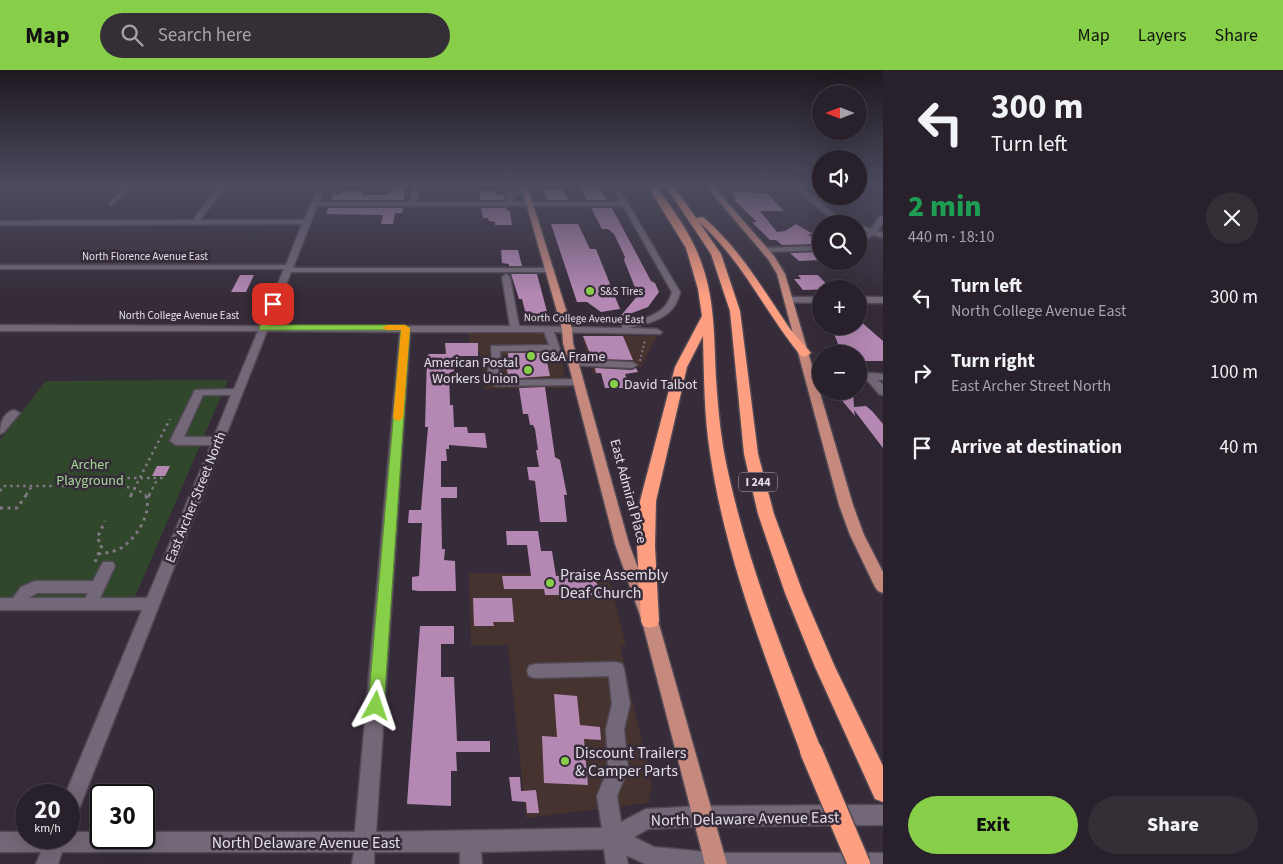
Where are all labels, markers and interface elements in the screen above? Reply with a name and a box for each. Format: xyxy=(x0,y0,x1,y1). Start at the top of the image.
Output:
search box xyxy=(100,13,450,58)
text: Map xyxy=(25,18,70,53)
icon: search xyxy=(118,21,146,49)
text: Search here xyxy=(158,22,251,49)
text: Map xyxy=(1078,23,1110,48)
text: Layers xyxy=(1138,23,1187,48)
text: Share xyxy=(1215,23,1258,48)
text: 300 m xyxy=(991,82,1083,132)
north arrow xyxy=(812,85,868,140)
map controls xyxy=(812,85,867,400)
icon: left xyxy=(908,90,973,155)
text: Turn left xyxy=(991,128,1067,160)
button: sound xyxy=(812,150,867,205)
text: 2 min xyxy=(908,185,982,228)
button: close xyxy=(1206,192,1258,244)
button: search xyxy=(812,215,867,270)
text: 440 m · 18:10 xyxy=(908,226,995,248)
street label: North Florence Avenue East xyxy=(82,249,208,264)
text: Turn left xyxy=(951,273,1022,300)
button: + xyxy=(812,280,867,335)
pin xyxy=(252,283,294,325)
place label: S&S Tires xyxy=(600,284,643,299)
icon: left xyxy=(908,284,936,312)
text: 300 m xyxy=(1210,284,1258,311)
marker: S&S Tires xyxy=(584,285,596,297)
icon: arrive xyxy=(259,290,287,318)
text: North College Avenue East xyxy=(951,300,1126,322)
street label: North College Avenue East xyxy=(119,308,240,323)
street label: North College Avenue East xyxy=(524,310,645,327)
button: − xyxy=(812,345,867,400)
place label: G&A Frame xyxy=(541,347,605,367)
text: Turn right xyxy=(951,348,1035,375)
marker: G&A Frame xyxy=(525,350,537,362)
place label: American Postal Workers Union xyxy=(424,353,518,389)
icon: right xyxy=(908,359,936,387)
text: 100 m xyxy=(1210,359,1258,386)
marker: American Postal Workers Union xyxy=(522,364,534,376)
place label: David Talbot xyxy=(624,375,697,395)
text: East Archer Street North xyxy=(951,375,1111,397)
marker: David Talbot xyxy=(608,378,620,390)
street label: East Archer Street North xyxy=(160,429,231,566)
icon: arrive xyxy=(908,434,936,462)
text: Arrive at destination xyxy=(951,434,1122,461)
text: 40 m xyxy=(1220,434,1258,461)
street label: East Admiral Place xyxy=(604,437,652,546)
park label: Archer Playground xyxy=(56,455,124,491)
road number: I 244 xyxy=(739,472,777,492)
place label: Praise Assembly Deaf Church xyxy=(560,564,669,604)
marker: Praise Assembly Deaf Church xyxy=(544,577,556,589)
position arrow xyxy=(349,679,401,731)
place label: Discount Trailers & Camper Parts xyxy=(575,742,687,782)
marker: Discount Trailers & Camper Parts xyxy=(559,755,571,767)
speed limit sign: 30 xyxy=(90,784,155,849)
text: 20 xyxy=(34,792,61,828)
button: Exit xyxy=(908,796,1078,854)
button: Share xyxy=(1088,796,1258,854)
street label: North Delaware Avenue East xyxy=(651,806,840,832)
text: km/h xyxy=(34,820,61,837)
street label: North Delaware Avenue East xyxy=(212,832,401,854)

